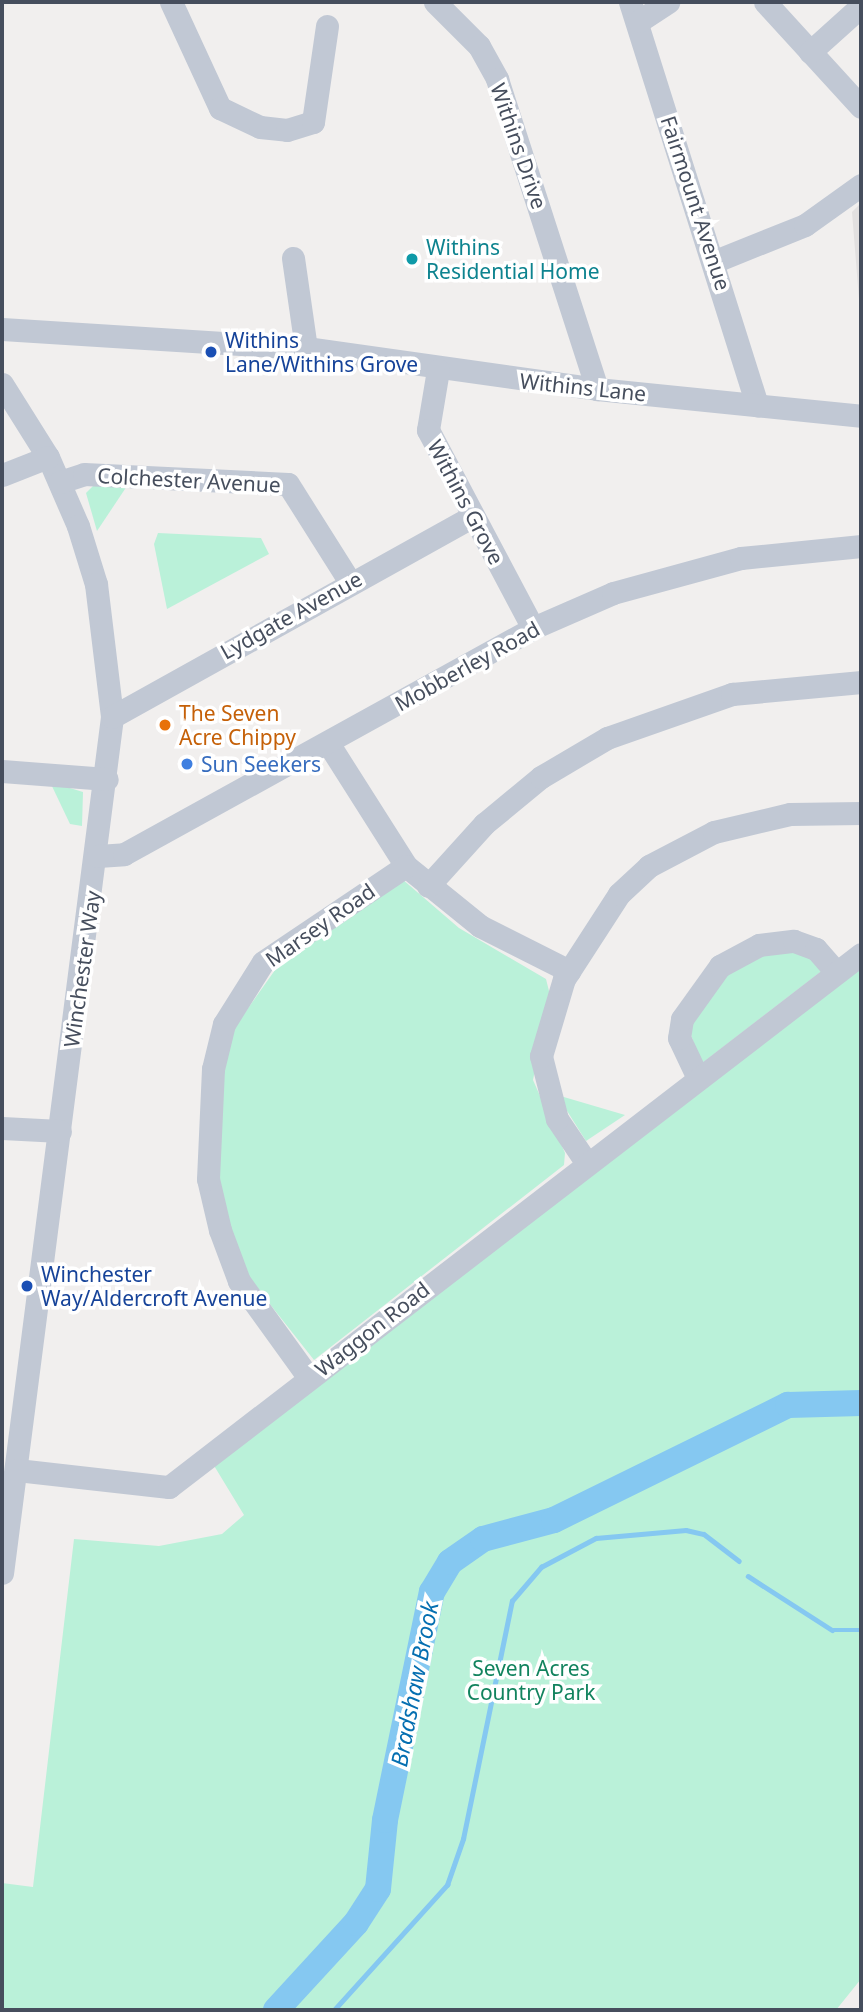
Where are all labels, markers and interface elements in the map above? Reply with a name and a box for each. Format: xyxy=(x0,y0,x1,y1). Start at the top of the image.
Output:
street label: Withins Drive xyxy=(486,80,552,212)
street label: Fairmount Avenue xyxy=(656,113,736,293)
place label: Withins Residential Home xyxy=(426,234,600,284)
marker: Withins Residential Home xyxy=(404,251,420,267)
place label: Withins Lane/Withins Grove xyxy=(225,327,418,377)
marker: Withins Lane/Withins Grove xyxy=(203,344,219,360)
street label: Withins Lane xyxy=(519,368,647,406)
street label: Withins Grove xyxy=(423,435,509,569)
street label: Colchester Avenue xyxy=(97,463,281,497)
street label: Lydgate Avenue xyxy=(216,566,366,664)
street label: Mobberley Road xyxy=(390,616,544,716)
place label: The Seven Acre Chippy xyxy=(179,700,296,750)
marker: The Seven Acre Chippy xyxy=(157,717,173,733)
place label: Sun Seekers xyxy=(201,751,321,777)
marker: Sun Seekers xyxy=(179,756,195,772)
street label: Marsey Road xyxy=(261,878,379,972)
street label: Winchester Way xyxy=(59,889,105,1049)
place label: Winchester Way/Aldercroft Avenue xyxy=(41,1261,267,1311)
street label: Waggon Road xyxy=(310,1276,434,1382)
marker: Winchester Way/Aldercroft Avenue xyxy=(19,1278,35,1294)
water label: Bradshaw Brook xyxy=(384,1599,444,1769)
park label: Seven Acres Country Park xyxy=(467,1655,595,1705)

